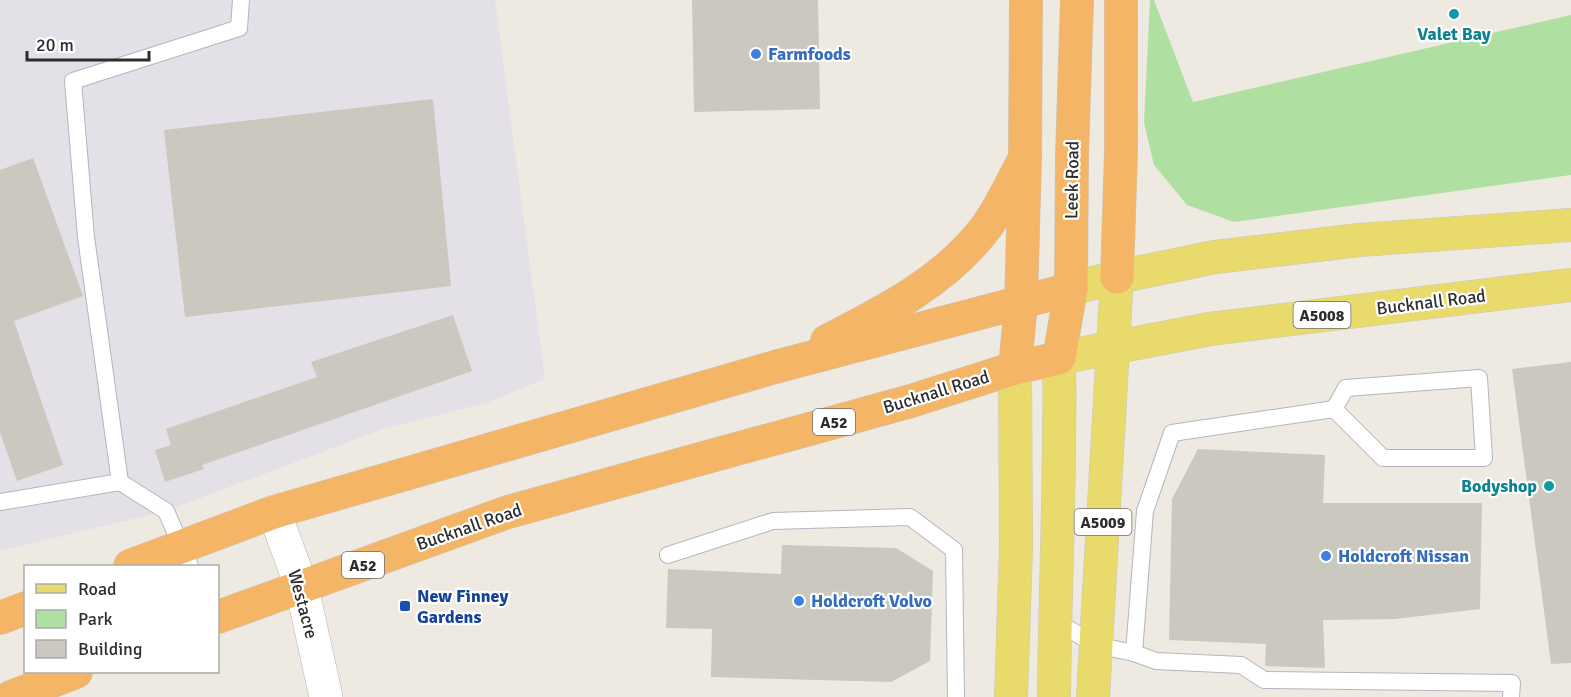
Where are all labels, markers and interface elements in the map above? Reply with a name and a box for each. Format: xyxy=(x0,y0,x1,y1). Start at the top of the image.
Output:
marker: Valet Bay xyxy=(1447,7,1461,21)
place label: Valet Bay xyxy=(1417,23,1491,45)
scale bar xyxy=(27,24,148,62)
text: 20 m xyxy=(36,34,74,56)
place label: Farmfoods xyxy=(768,43,851,65)
marker: Farmfoods xyxy=(749,47,763,61)
street label: Leek Road xyxy=(1060,141,1084,219)
street label: Bucknall Road xyxy=(1375,284,1487,320)
road number: A5008 xyxy=(1294,302,1350,328)
street label: Bucknall Road xyxy=(880,365,992,419)
road number: A52 xyxy=(813,409,855,435)
place label: Bodyshop xyxy=(1461,475,1537,497)
marker: Bodyshop xyxy=(1542,479,1556,493)
street label: Bucknall Road xyxy=(413,499,525,555)
road number: A5009 xyxy=(1074,509,1132,535)
place label: Holdcroft Nissan xyxy=(1338,545,1469,567)
marker: Holdcroft Nissan xyxy=(1319,549,1333,563)
road number: A52 xyxy=(342,552,384,578)
legend xyxy=(24,565,219,673)
street label: Westacre xyxy=(283,567,323,641)
text: Road xyxy=(78,578,117,600)
place label: New Finney Gardens xyxy=(417,585,508,628)
place label: Holdcroft Volvo xyxy=(811,590,932,612)
marker: Holdcroft Volvo xyxy=(792,594,806,608)
marker: New Finney Gardens xyxy=(398,599,412,613)
text: Park xyxy=(78,608,113,630)
text: Building xyxy=(78,638,142,660)

